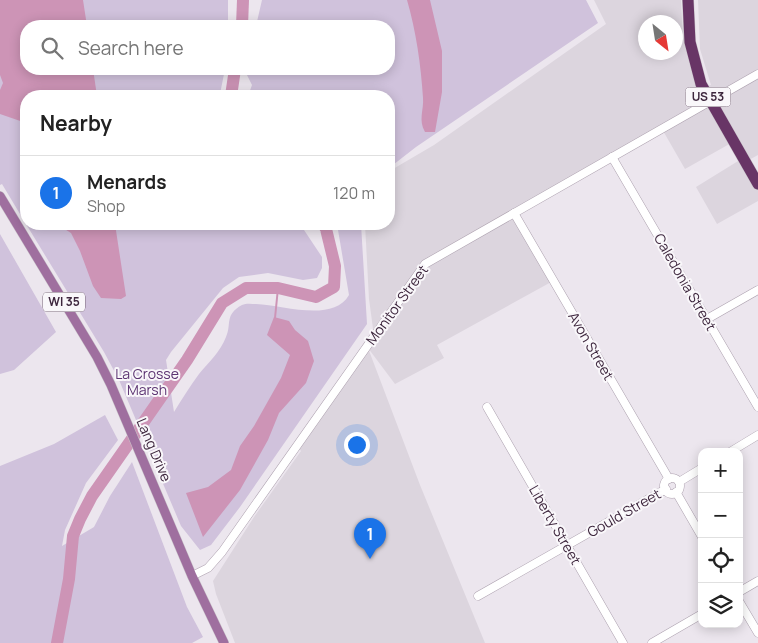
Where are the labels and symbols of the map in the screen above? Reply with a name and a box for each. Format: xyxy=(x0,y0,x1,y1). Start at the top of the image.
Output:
north arrow xyxy=(638,15,683,60)
road number: US 53 xyxy=(686,88,730,106)
street label: Caledonia Street xyxy=(650,230,721,334)
street label: Monitor Street xyxy=(361,261,432,348)
road number: WI 35 xyxy=(43,292,85,312)
street label: Avon Street xyxy=(564,308,619,384)
park label: La Crosse Marsh xyxy=(115,364,179,399)
street label: Lang Drive xyxy=(133,415,176,484)
your location xyxy=(344,432,370,458)
street label: Liberty Street xyxy=(525,482,586,568)
street label: Gould Street xyxy=(584,484,664,541)
pin: 1 xyxy=(354,518,386,559)

